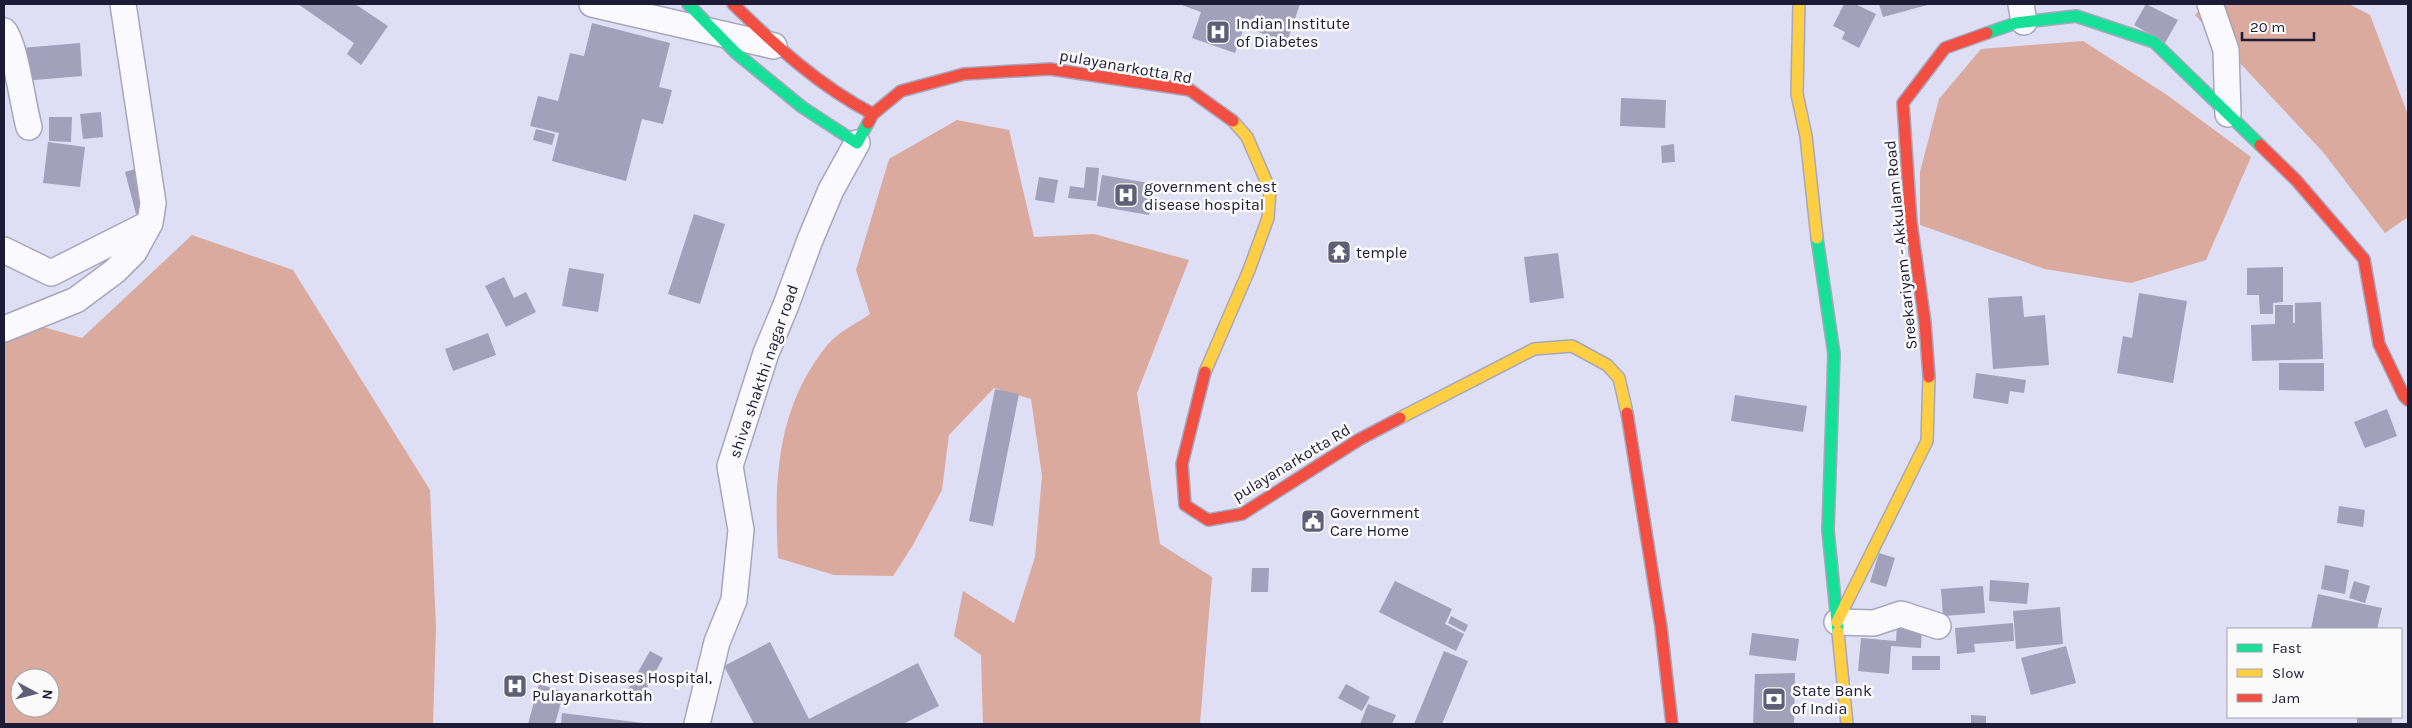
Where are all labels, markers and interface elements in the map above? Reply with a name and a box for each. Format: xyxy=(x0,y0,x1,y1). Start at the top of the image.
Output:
scale bar xyxy=(2242,10,2314,42)
place label: Indian Institute of Diabetes xyxy=(1236,14,1350,51)
text: 20 m xyxy=(2250,18,2285,36)
hospital icon: Indian Institute of Diabetes xyxy=(1205,19,1231,45)
street label: pulayanarkotta Rd xyxy=(1058,45,1194,88)
street label: Sreekariyam - Akkulam Road xyxy=(1880,139,1921,351)
place label: government chest disease hospital xyxy=(1144,177,1277,214)
hospital icon: government chest disease hospital xyxy=(1113,182,1139,208)
temple icon: temple xyxy=(1326,239,1352,265)
place label: temple xyxy=(1356,243,1407,262)
street label: shiva shakthi nagar road xyxy=(725,282,802,460)
street label: pulayanarkotta Rd xyxy=(1229,420,1354,505)
place label: Government Care Home xyxy=(1330,503,1420,540)
public building icon: Government Care Home xyxy=(1300,508,1326,534)
legend xyxy=(2227,628,2402,718)
text: Fast xyxy=(2272,639,2302,657)
text: Slow xyxy=(2272,664,2304,682)
north arrow xyxy=(10,668,60,718)
place label: Chest Diseases Hospital, Pulayanarkottah xyxy=(532,668,712,705)
hospital icon: Chest Diseases Hospital, Pulayanarkottah xyxy=(502,673,528,699)
place label: State Bank of India xyxy=(1792,681,1872,718)
bank icon: State Bank of India xyxy=(1761,686,1787,712)
text: N xyxy=(38,689,56,701)
text: Jam xyxy=(2272,689,2300,707)

